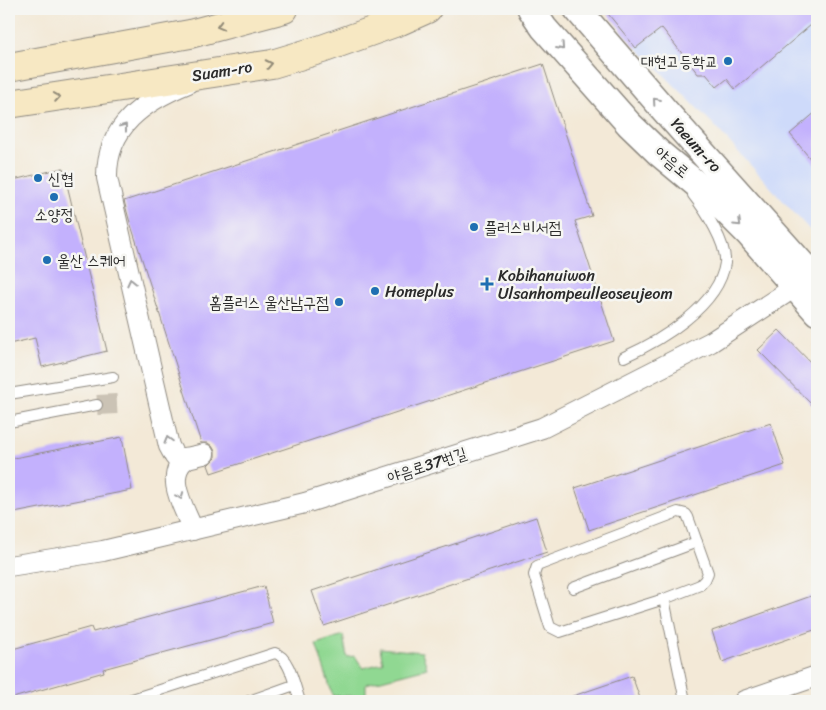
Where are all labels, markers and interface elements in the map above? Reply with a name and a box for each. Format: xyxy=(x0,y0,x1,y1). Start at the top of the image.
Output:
one-way arrow xyxy=(217,21,225,31)
one-way arrow xyxy=(555,41,564,50)
place label: 대현고등학교 xyxy=(641,47,718,76)
street label: Suam-ro xyxy=(190,52,254,90)
marker: 대현고등학교 xyxy=(722,55,734,67)
one-way arrow xyxy=(265,59,274,70)
one-way arrow xyxy=(53,92,61,102)
one-way arrow xyxy=(653,97,662,106)
street label: Yaeum-ro xyxy=(663,111,729,179)
one-way arrow xyxy=(118,124,126,133)
street label: 야음로 xyxy=(648,138,696,186)
place label: 신협 xyxy=(48,164,74,193)
marker: 신협 xyxy=(32,172,44,184)
marker: 소양정 xyxy=(48,191,60,203)
place label: 소양정 xyxy=(35,200,73,229)
place label: 플러스비서점 xyxy=(484,213,561,242)
one-way arrow xyxy=(732,217,741,226)
marker: 플러스비서점 xyxy=(468,221,480,233)
place label: 울산 스퀘어 xyxy=(57,246,126,275)
marker: 울산 스퀘어 xyxy=(41,254,53,266)
place label: Kobihanuiwon Ulsanhompeulleoseujeom xyxy=(498,261,673,308)
place label: Homeplus xyxy=(385,277,455,306)
marker: Kobihanuiwon Ulsanhompeulleoseujeom xyxy=(480,277,494,291)
one-way arrow xyxy=(126,278,137,287)
marker: Homeplus xyxy=(369,285,381,297)
place label: 홈플러스 울산남구점 xyxy=(209,288,329,317)
marker: 홈플러스 울산남구점 xyxy=(333,296,345,308)
one-way arrow xyxy=(163,437,173,445)
street label: 야음로37번길 xyxy=(383,438,471,492)
one-way arrow xyxy=(174,492,184,500)

